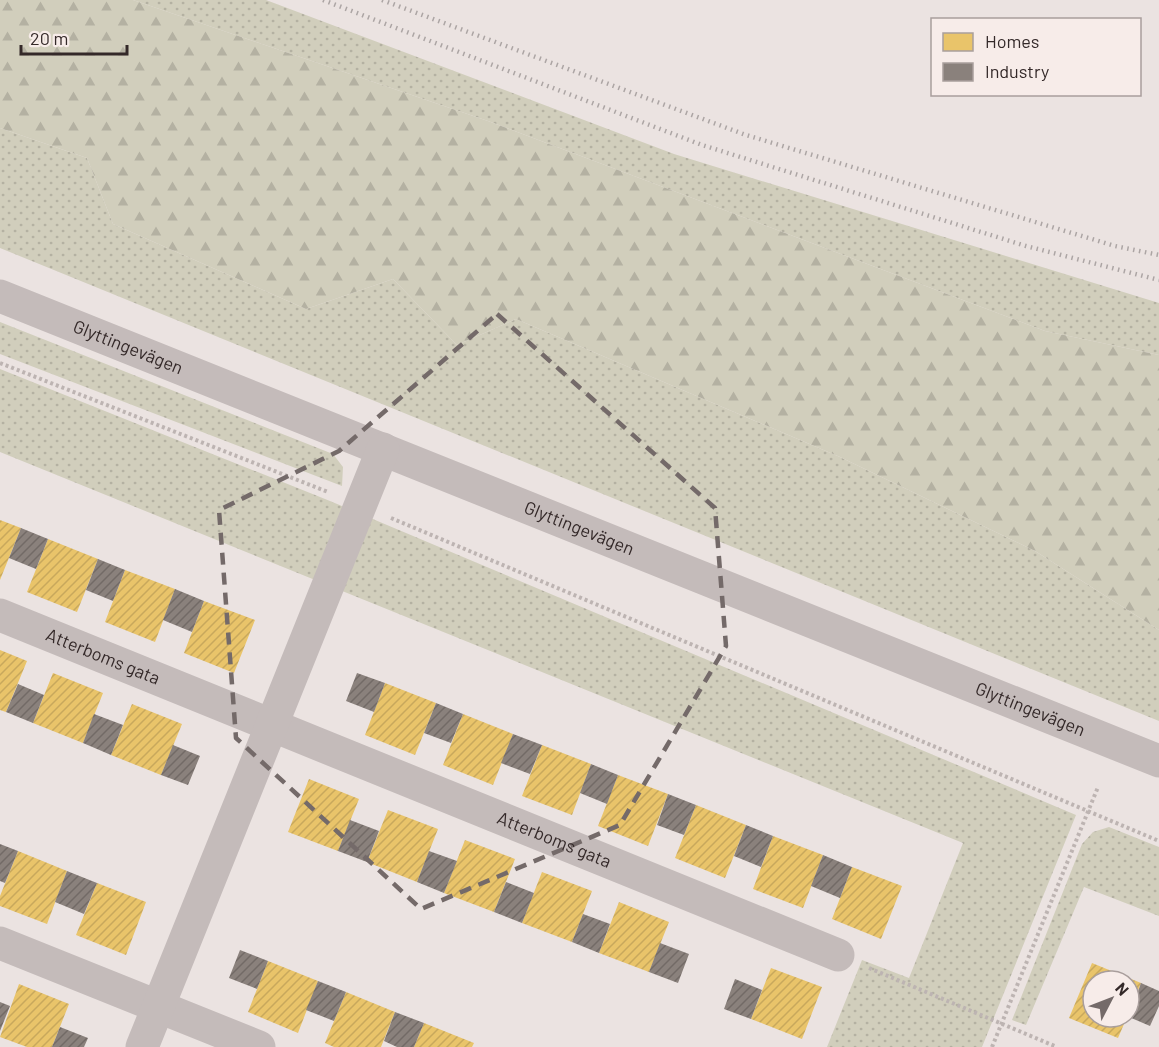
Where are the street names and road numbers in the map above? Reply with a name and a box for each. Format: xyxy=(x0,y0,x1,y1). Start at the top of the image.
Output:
street label: Glyttingevägen xyxy=(70,315,187,378)
street label: Glyttingevägen xyxy=(521,496,638,559)
street label: Atterboms gata xyxy=(43,623,163,689)
street label: Glyttingevägen xyxy=(972,677,1089,740)
street label: Atterboms gata xyxy=(494,806,615,872)

